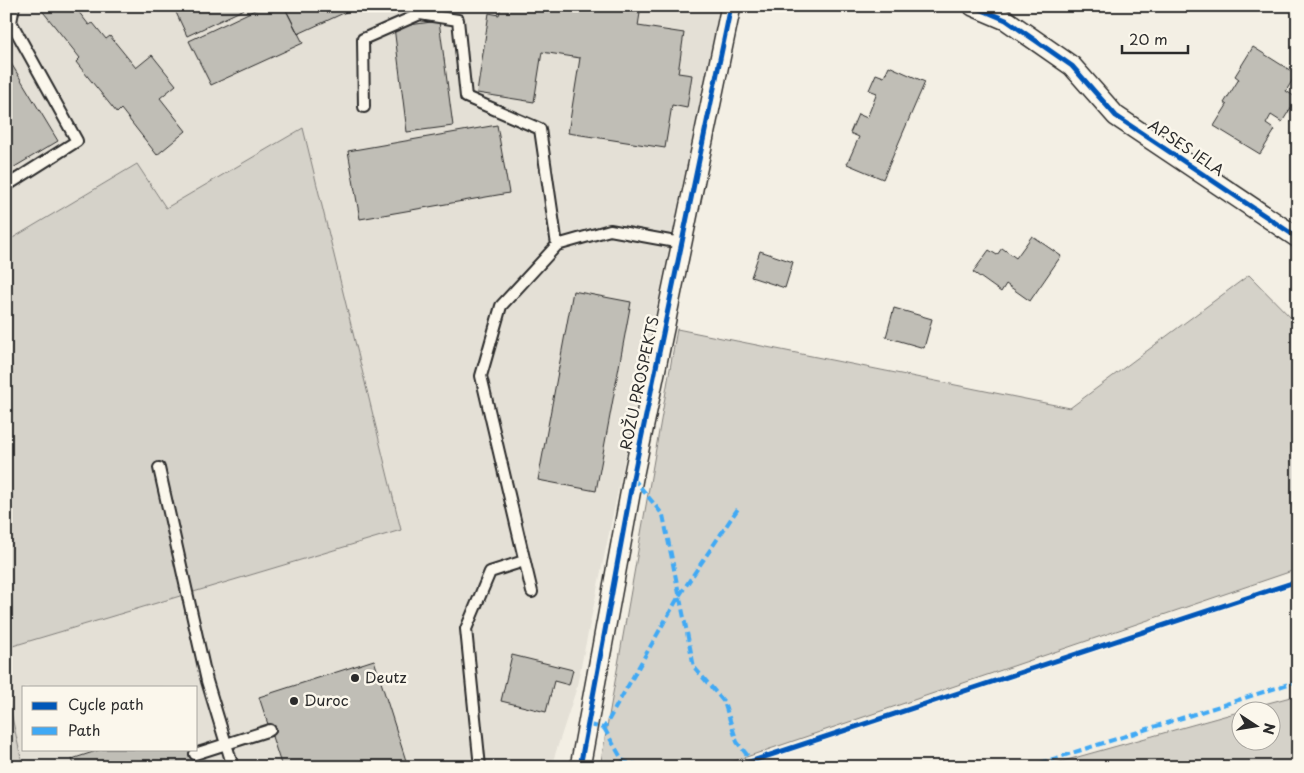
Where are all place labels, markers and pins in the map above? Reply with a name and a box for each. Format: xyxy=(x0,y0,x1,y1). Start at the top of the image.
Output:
place label: Deutz xyxy=(365,665,407,688)
marker: Deutz xyxy=(349,672,361,684)
place label: Duroc xyxy=(304,688,349,711)
marker: Duroc xyxy=(288,695,300,707)

